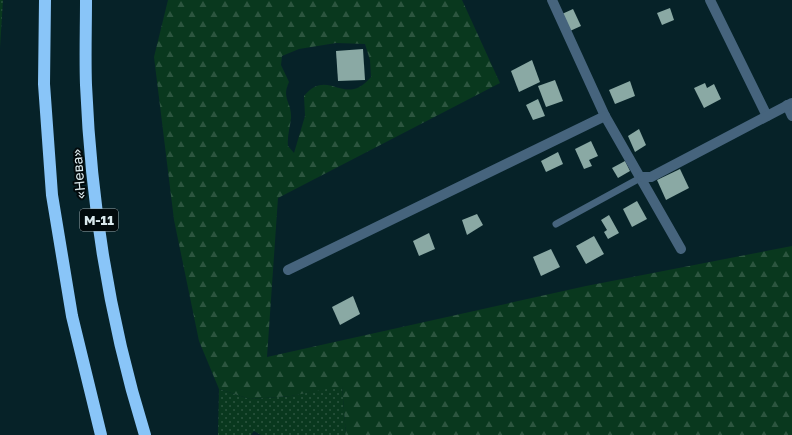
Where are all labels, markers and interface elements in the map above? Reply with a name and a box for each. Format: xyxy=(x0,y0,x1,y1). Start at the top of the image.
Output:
street label: «Нева» xyxy=(67,148,89,200)
road number: М-11 xyxy=(80,209,118,231)

